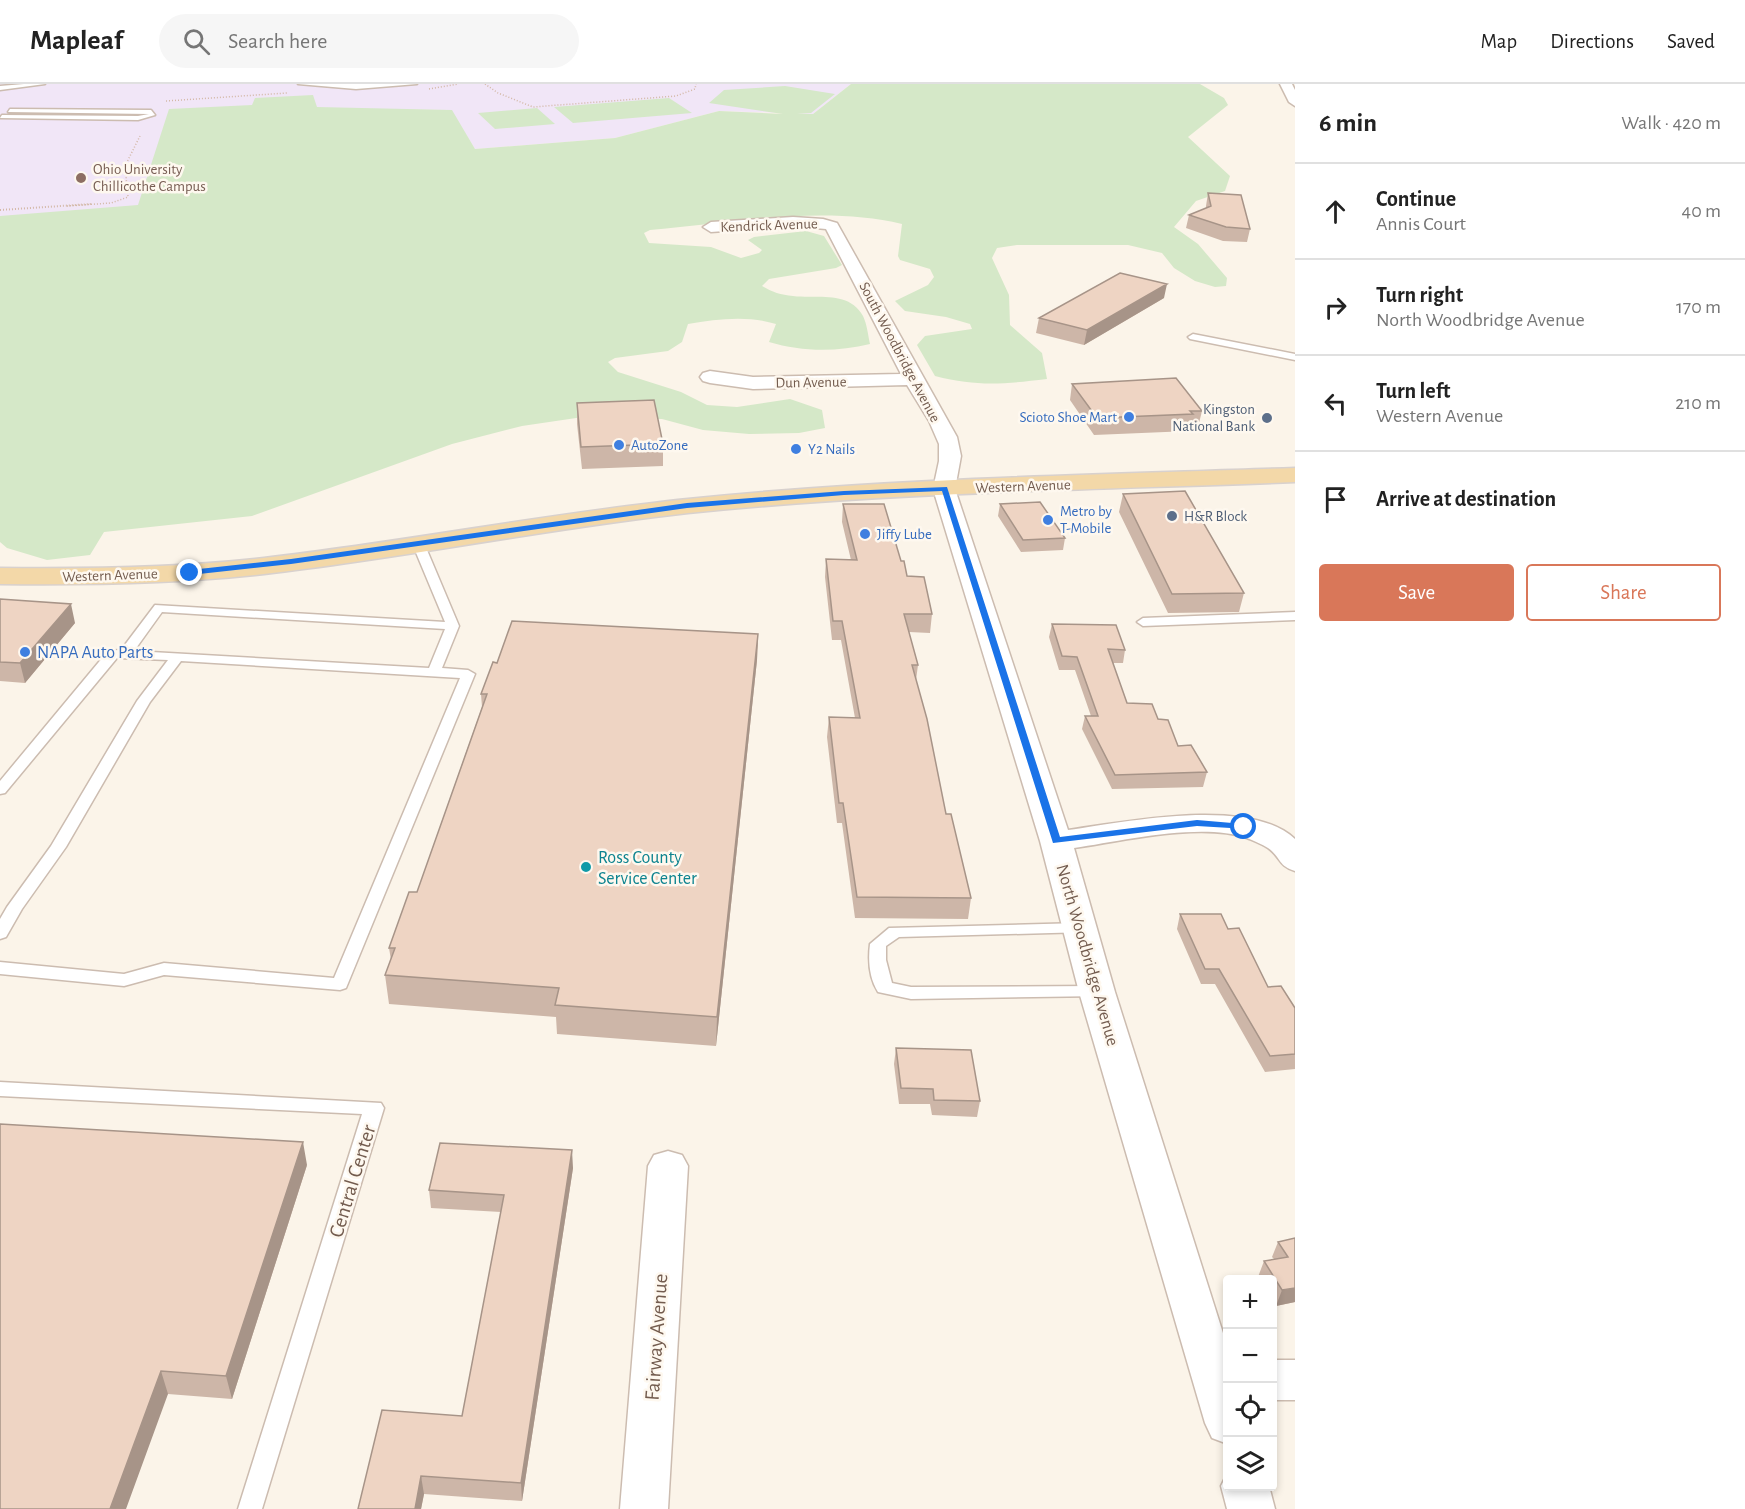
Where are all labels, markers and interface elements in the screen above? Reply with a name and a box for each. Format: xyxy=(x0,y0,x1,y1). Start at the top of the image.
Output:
search box xyxy=(159,14,579,68)
icon: search xyxy=(180,25,213,58)
text: Mapleaf xyxy=(30,27,123,55)
text: Search here xyxy=(228,30,327,52)
text: Map xyxy=(1481,31,1517,52)
text: Directions xyxy=(1550,31,1634,52)
text: Saved xyxy=(1667,31,1715,52)
text: 6 min xyxy=(1319,110,1377,136)
text: Walk · 420 m xyxy=(1621,113,1721,133)
place label: Ohio University Chillicothe Campus xyxy=(93,162,206,194)
marker: Ohio University Chillicothe Campus xyxy=(74,171,88,185)
text: Continue xyxy=(1376,188,1456,210)
icon: ahead xyxy=(1319,195,1352,228)
text: 40 m xyxy=(1682,201,1721,221)
text: Annis Court xyxy=(1376,214,1466,234)
street label: Kendrick Avenue xyxy=(720,216,818,235)
street label: South Woodbridge Avenue xyxy=(856,280,943,425)
text: Turn right xyxy=(1376,284,1463,306)
icon: right xyxy=(1319,291,1352,324)
text: 170 m xyxy=(1676,297,1721,317)
text: North Woodbridge Avenue xyxy=(1376,310,1585,330)
street label: Dun Avenue xyxy=(775,374,847,391)
text: Turn left xyxy=(1376,380,1450,402)
icon: left xyxy=(1319,387,1352,420)
text: 210 m xyxy=(1675,393,1721,413)
place label: Kingston National Bank xyxy=(1172,402,1255,434)
text: Western Avenue xyxy=(1376,406,1503,426)
place label: Scioto Shoe Mart xyxy=(1019,410,1117,425)
marker: Scioto Shoe Mart xyxy=(1122,410,1136,424)
marker: Kingston National Bank xyxy=(1260,411,1274,425)
marker: AutoZone xyxy=(612,438,626,452)
place label: AutoZone xyxy=(631,438,688,453)
marker: Y2 Nails xyxy=(789,442,803,456)
place label: Y2 Nails xyxy=(808,442,855,457)
street label: Western Avenue xyxy=(975,477,1071,496)
icon: arrive xyxy=(1319,483,1352,516)
text: Arrive at destination xyxy=(1376,488,1556,510)
place label: Metro by T-Mobile xyxy=(1060,504,1112,536)
marker: H&R Block xyxy=(1165,509,1179,523)
place label: H&R Block xyxy=(1184,509,1247,524)
marker: Metro by T-Mobile xyxy=(1041,513,1055,527)
marker: Jiffy Lube xyxy=(858,527,872,541)
place label: Jiffy Lube xyxy=(877,527,932,542)
route end xyxy=(176,559,202,585)
button: Save xyxy=(1319,564,1514,621)
button: Share xyxy=(1526,564,1721,621)
street label: Western Avenue xyxy=(62,566,158,585)
place label: NAPA Auto Parts xyxy=(37,644,153,662)
marker: NAPA Auto Parts xyxy=(18,645,32,659)
route start xyxy=(1230,813,1256,839)
place label: Ross County Service Center xyxy=(598,849,697,888)
marker: Ross County Service Center xyxy=(579,860,593,874)
street label: North Woodbridge Avenue xyxy=(1052,863,1122,1048)
street label: Central Center xyxy=(325,1122,380,1240)
street label: Fairway Avenue xyxy=(642,1273,671,1401)
map controls xyxy=(1223,1275,1277,1491)
button: + xyxy=(1223,1275,1277,1329)
button: − xyxy=(1223,1329,1277,1383)
button: locate xyxy=(1223,1383,1277,1437)
button: layers xyxy=(1223,1437,1277,1491)

